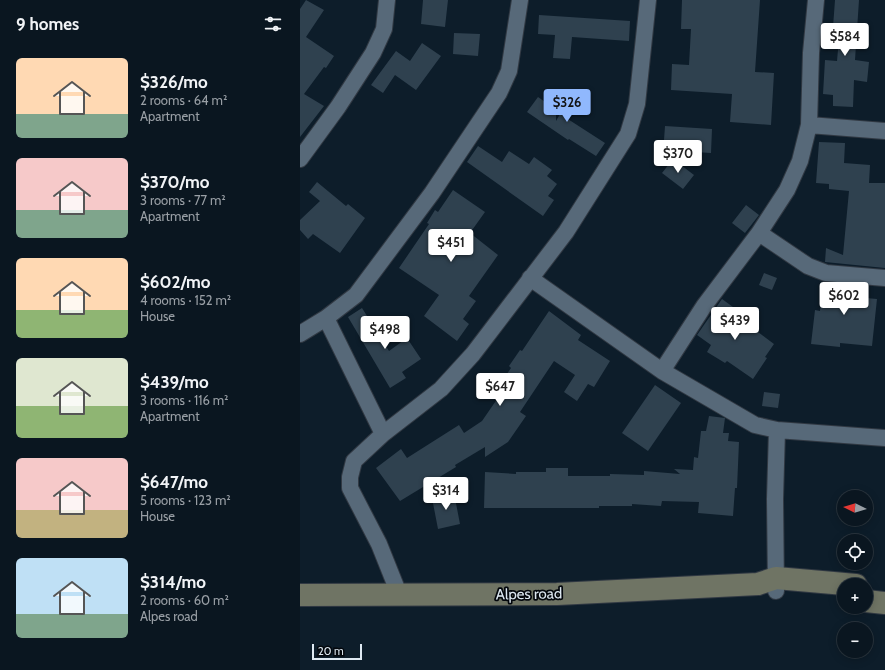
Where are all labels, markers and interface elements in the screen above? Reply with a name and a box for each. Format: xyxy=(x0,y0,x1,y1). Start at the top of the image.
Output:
icon: filters xyxy=(262,13,284,35)
text: 9 homes xyxy=(16,14,79,34)
pin: $584 xyxy=(821,23,869,57)
text: $584 xyxy=(830,28,860,44)
text: $326/mo xyxy=(140,72,208,92)
icon: home xyxy=(48,74,96,122)
pin: $326 xyxy=(543,89,591,123)
text: 2 rooms · 64 m² xyxy=(140,92,227,108)
text: $326 xyxy=(553,94,581,110)
text: Apartment xyxy=(140,108,200,124)
pin: $370 xyxy=(654,140,702,174)
text: $370 xyxy=(663,145,693,161)
text: $370/mo xyxy=(140,172,209,192)
icon: home xyxy=(48,174,96,222)
text: 3 rooms · 77 m² xyxy=(140,192,226,208)
text: Apartment xyxy=(140,208,200,224)
pin: $451 xyxy=(427,229,475,263)
text: $451 xyxy=(437,234,465,250)
text: $602/mo xyxy=(140,272,211,292)
icon: home xyxy=(48,274,96,322)
pin: $602 xyxy=(820,282,868,316)
text: $602 xyxy=(829,287,859,303)
text: 4 rooms · 152 m² xyxy=(140,292,231,308)
pin: $439 xyxy=(711,307,759,341)
text: House xyxy=(140,308,175,324)
text: $439 xyxy=(720,312,750,328)
pin: $498 xyxy=(361,316,409,350)
text: $498 xyxy=(370,321,400,337)
text: $439/mo xyxy=(140,372,209,392)
pin: $647 xyxy=(476,373,524,407)
icon: home xyxy=(48,374,96,422)
text: $647 xyxy=(485,378,515,394)
text: 3 rooms · 116 m² xyxy=(140,392,228,408)
text: Apartment xyxy=(140,408,200,424)
text: $647/mo xyxy=(140,472,208,492)
icon: home xyxy=(48,474,96,522)
pin: $314 xyxy=(422,477,470,511)
text: $314 xyxy=(432,482,460,498)
north arrow xyxy=(837,490,873,526)
map controls xyxy=(837,490,873,658)
text: 5 rooms · 123 m² xyxy=(140,492,231,508)
text: House xyxy=(140,508,175,524)
button: locate xyxy=(837,534,873,570)
text: $314/mo xyxy=(140,572,206,592)
icon: home xyxy=(48,574,96,622)
button: + xyxy=(837,578,873,614)
street label: Alpes road xyxy=(496,584,562,604)
text: 2 rooms · 60 m² xyxy=(140,592,229,608)
text: Alpes road xyxy=(140,608,198,624)
button: − xyxy=(837,622,873,658)
scale bar xyxy=(312,642,362,661)
text: 20 m xyxy=(318,644,344,658)

